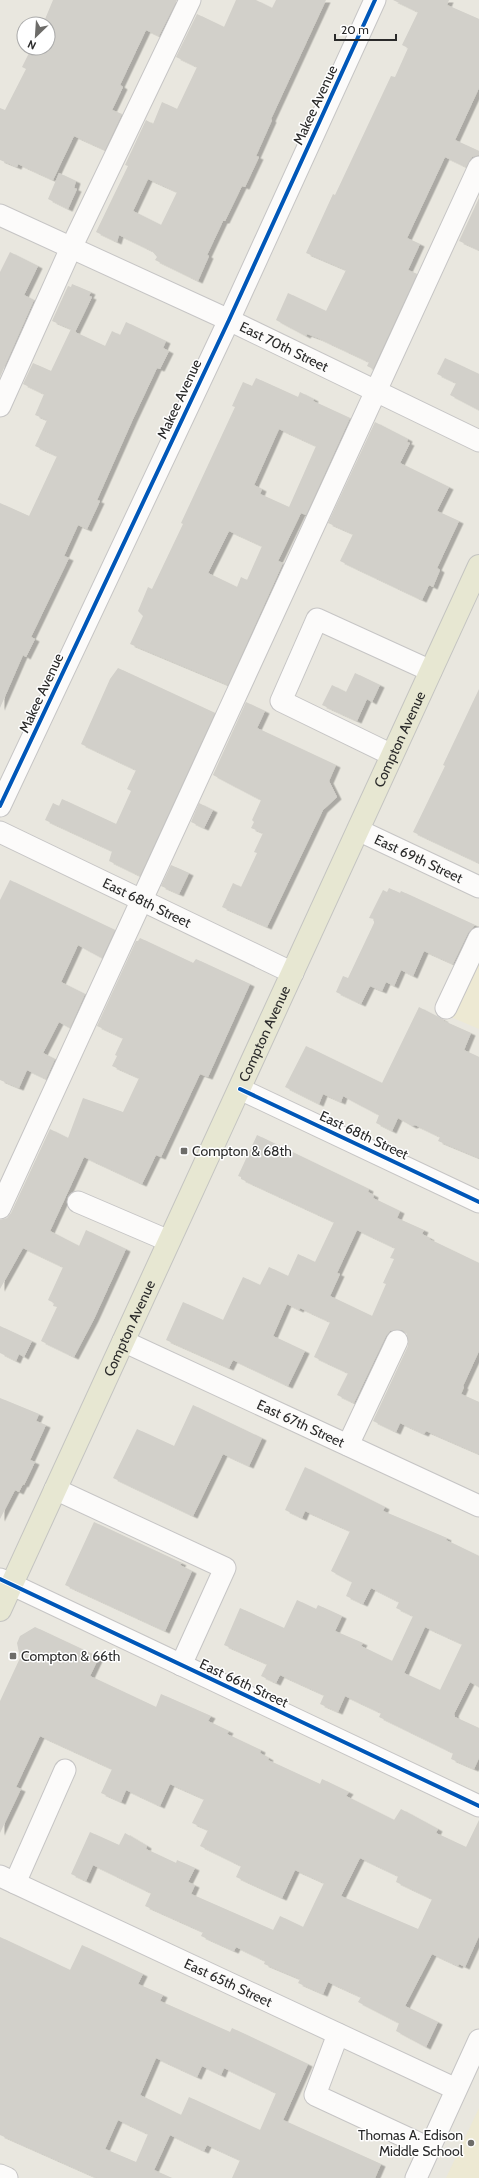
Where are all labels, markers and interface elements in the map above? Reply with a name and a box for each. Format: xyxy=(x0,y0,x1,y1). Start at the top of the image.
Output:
north arrow xyxy=(16,16,56,56)
scale bar xyxy=(335,16,396,42)
text: 20 m xyxy=(341,22,369,37)
text: N xyxy=(25,37,38,53)
street label: Makee Avenue xyxy=(289,62,341,148)
street label: East 70th Street xyxy=(237,318,332,376)
street label: Makee Avenue xyxy=(153,356,205,442)
street label: Makee Avenue xyxy=(15,650,67,736)
street label: Compton Avenue xyxy=(370,688,429,790)
street label: East 69th Street xyxy=(372,830,466,887)
street label: East 68th Street xyxy=(100,874,194,932)
street label: Compton Avenue xyxy=(235,983,294,1085)
street label: East 68th Street xyxy=(317,1107,412,1164)
place label: Compton & 68th xyxy=(192,1142,292,1160)
marker: Compton & 68th xyxy=(179,1146,189,1156)
street label: Compton Avenue xyxy=(99,1277,159,1379)
street label: East 67th Street xyxy=(254,1395,348,1452)
place label: Compton & 66th xyxy=(21,1647,120,1665)
marker: Compton & 66th xyxy=(8,1651,18,1661)
street label: East 66th Street xyxy=(197,1655,291,1711)
street label: East 65th Street xyxy=(181,1954,275,2011)
place label: Thomas A. Edison Middle School xyxy=(358,2126,464,2160)
marker: Thomas A. Edison Middle School xyxy=(466,2138,476,2148)

